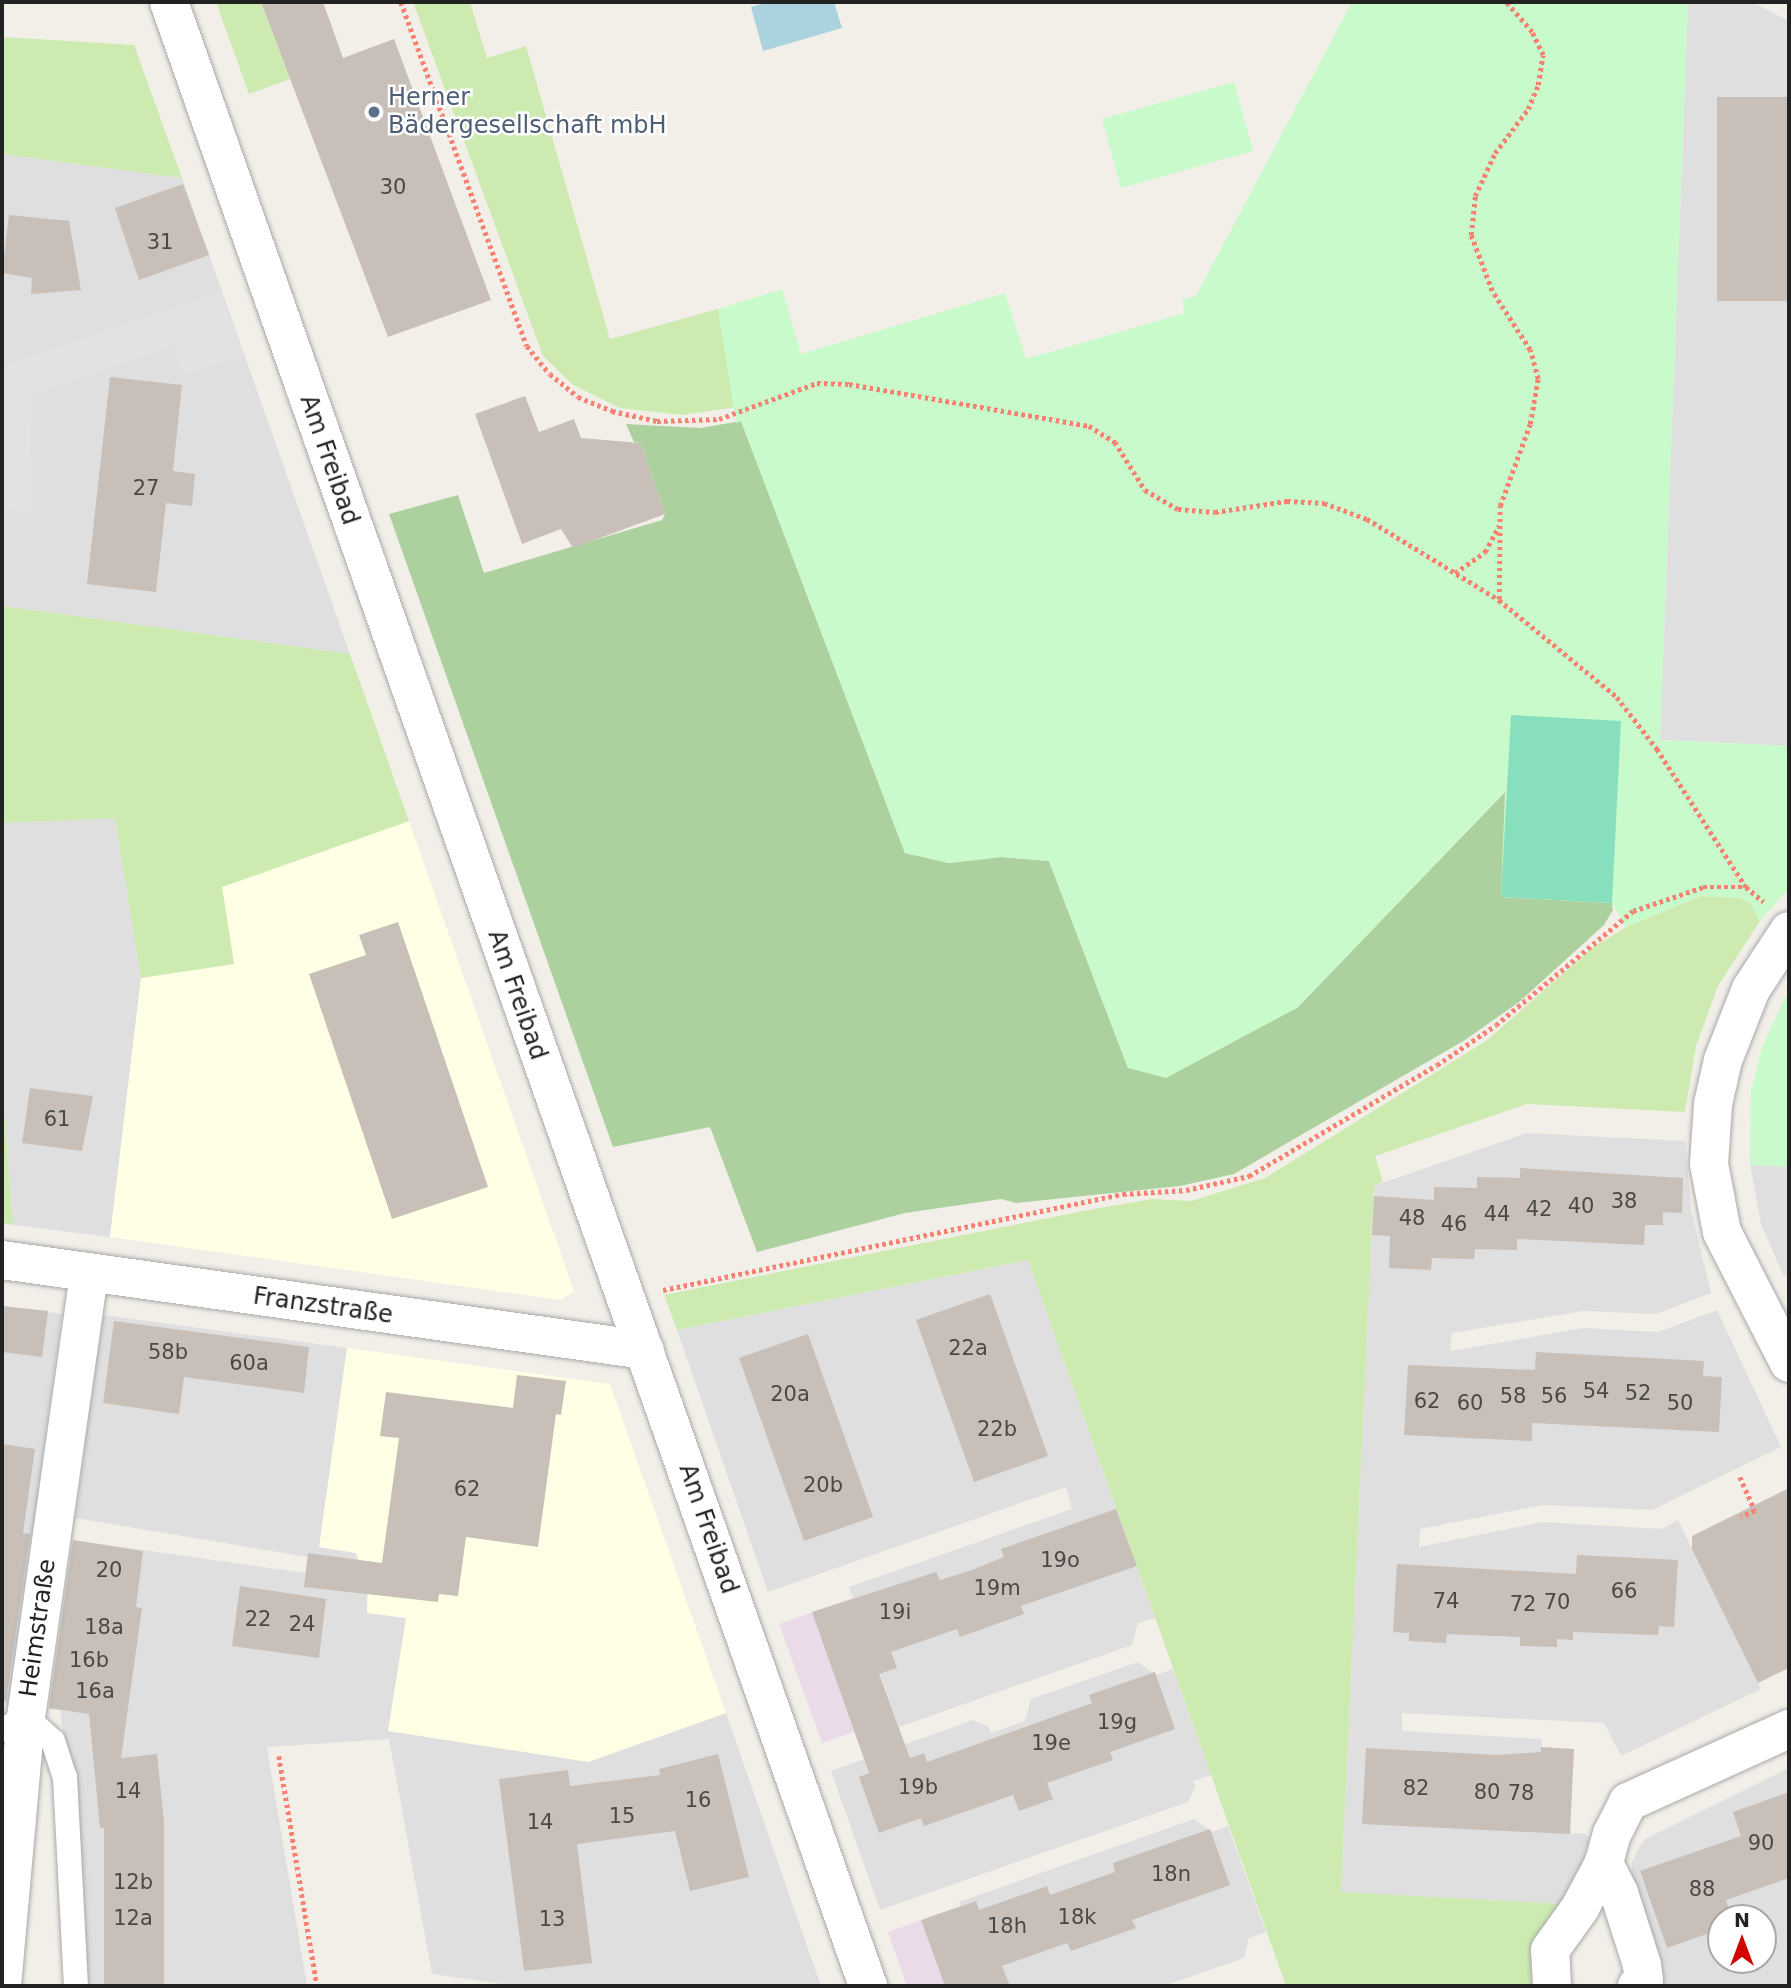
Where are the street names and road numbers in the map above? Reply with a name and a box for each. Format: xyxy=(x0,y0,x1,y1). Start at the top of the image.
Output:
street label: Am Freibad xyxy=(293,391,365,529)
street label: Am Freibad xyxy=(481,926,553,1064)
street label: Franzstraße xyxy=(251,1282,395,1330)
street label: Am Freibad xyxy=(672,1460,744,1598)
street label: Heimstraße xyxy=(14,1557,62,1699)

